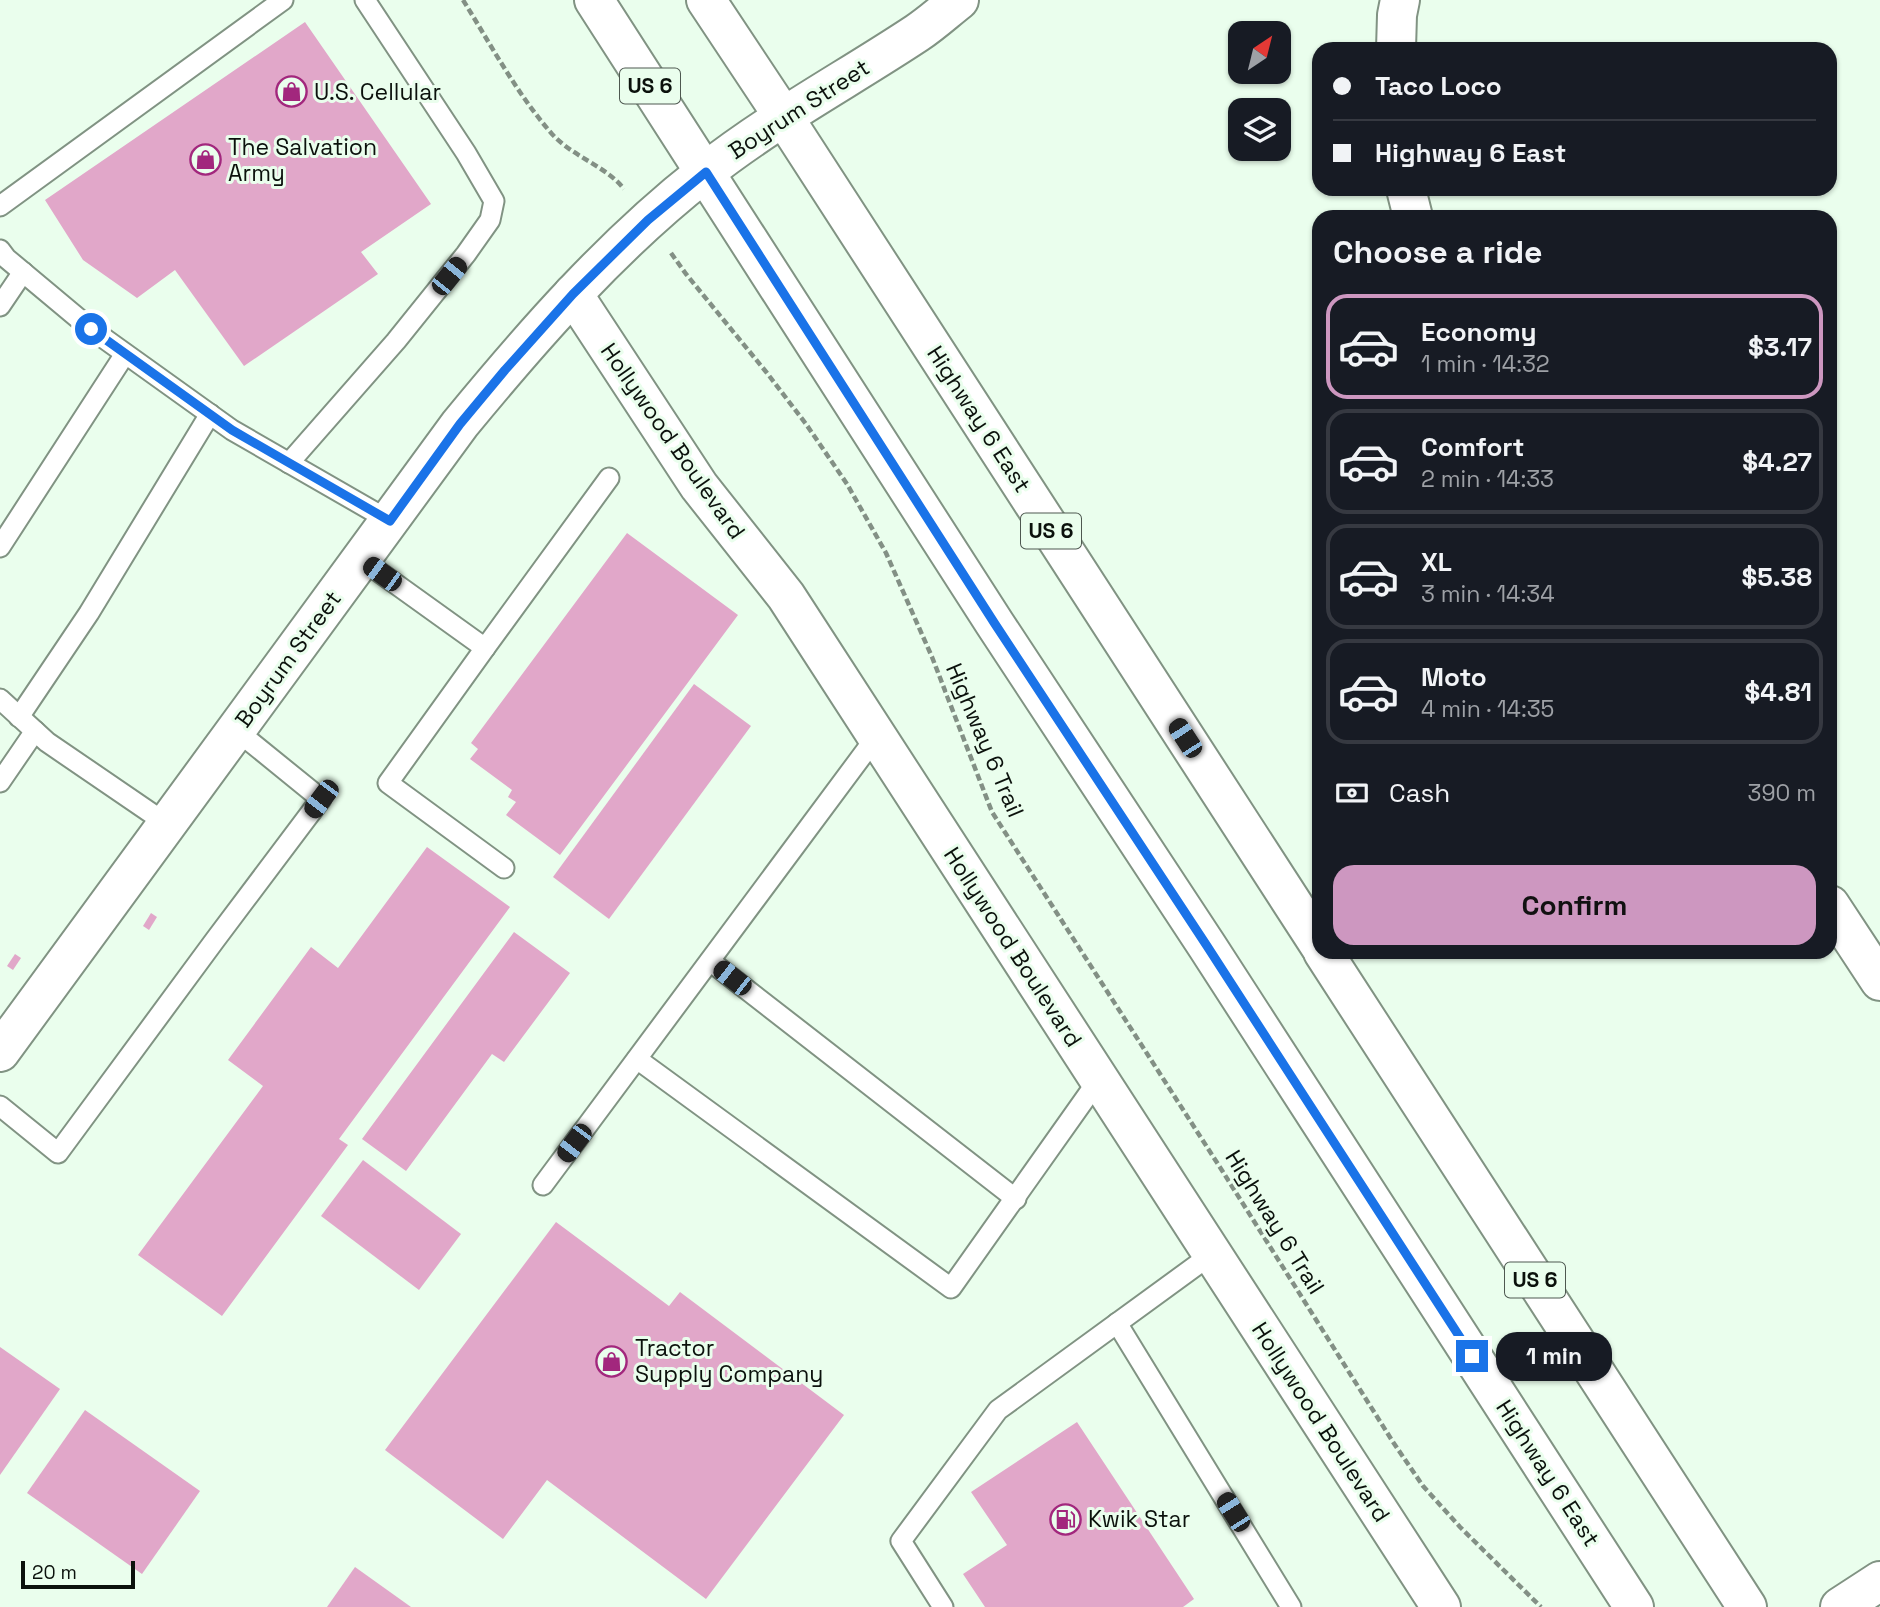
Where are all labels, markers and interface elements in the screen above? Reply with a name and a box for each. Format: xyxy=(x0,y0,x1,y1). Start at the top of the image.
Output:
north arrow xyxy=(1228,21,1292,84)
map controls xyxy=(1228,21,1291,161)
street label: Boyrum Street xyxy=(723,52,875,166)
road number: US 6 xyxy=(620,68,680,104)
text: Taco Loco xyxy=(1375,69,1502,103)
shop icon: U.S. Cellular xyxy=(274,75,308,109)
place label: U.S. Cellular xyxy=(314,77,441,107)
button: layers xyxy=(1228,98,1291,161)
place label: The Salvation Army xyxy=(228,132,377,188)
text: Highway 6 East xyxy=(1375,136,1566,170)
shop icon: The Salvation Army xyxy=(188,143,222,177)
text: Choose a ride xyxy=(1333,232,1543,272)
car xyxy=(428,253,471,299)
route start xyxy=(75,313,107,345)
icon: car xyxy=(1337,315,1400,378)
text: Economy xyxy=(1421,315,1537,349)
text: $3.17 xyxy=(1748,330,1812,364)
street label: Hollywood Boulevard xyxy=(594,337,752,545)
street label: Highway 6 East xyxy=(920,340,1038,498)
text: 1 min · 14:32 xyxy=(1421,349,1550,379)
icon: car xyxy=(1337,430,1400,493)
text: Comfort xyxy=(1421,430,1524,464)
text: $4.27 xyxy=(1742,445,1812,479)
text: 2 min · 14:33 xyxy=(1421,464,1554,494)
road number: US 6 xyxy=(1021,514,1081,548)
icon: car xyxy=(1337,545,1400,608)
text: XL xyxy=(1421,545,1452,579)
car xyxy=(359,553,406,595)
text: $5.38 xyxy=(1741,560,1812,594)
text: 3 min · 14:34 xyxy=(1421,579,1555,609)
street label: Boyrum Street xyxy=(228,585,348,733)
street label: Highway 6 Trail xyxy=(939,658,1031,822)
icon: car xyxy=(1337,660,1400,723)
text: Moto xyxy=(1421,660,1487,694)
text: $4.81 xyxy=(1745,675,1812,709)
text: 4 min · 14:35 xyxy=(1421,694,1554,724)
car xyxy=(1165,715,1206,761)
icon: cash xyxy=(1333,774,1371,812)
car xyxy=(300,776,343,822)
text: Cash xyxy=(1389,776,1450,810)
text: 390 m xyxy=(1748,778,1816,808)
street label: Hollywood Boulevard xyxy=(937,841,1089,1053)
button: Confirm xyxy=(1333,865,1816,945)
car xyxy=(709,957,756,999)
car xyxy=(553,1120,596,1166)
street label: Highway 6 Trail xyxy=(1219,1144,1331,1300)
road number: US 6 xyxy=(1505,1262,1565,1298)
street label: Hollywood Boulevard xyxy=(1245,1316,1397,1528)
callout: 1 min xyxy=(1496,1332,1612,1380)
place label: Tractor Supply Company xyxy=(635,1333,823,1389)
route end xyxy=(1456,1340,1488,1372)
text: 1 min xyxy=(1526,1341,1582,1371)
shop icon: Tractor Supply Company xyxy=(595,1344,629,1378)
street label: Highway 6 East xyxy=(1489,1394,1607,1552)
car xyxy=(1213,1489,1254,1535)
fuel station icon: Kwik Star xyxy=(1048,1502,1082,1536)
place label: Kwik Star xyxy=(1088,1504,1190,1534)
scale bar xyxy=(21,1558,135,1590)
text: 20 m xyxy=(32,1560,77,1585)

